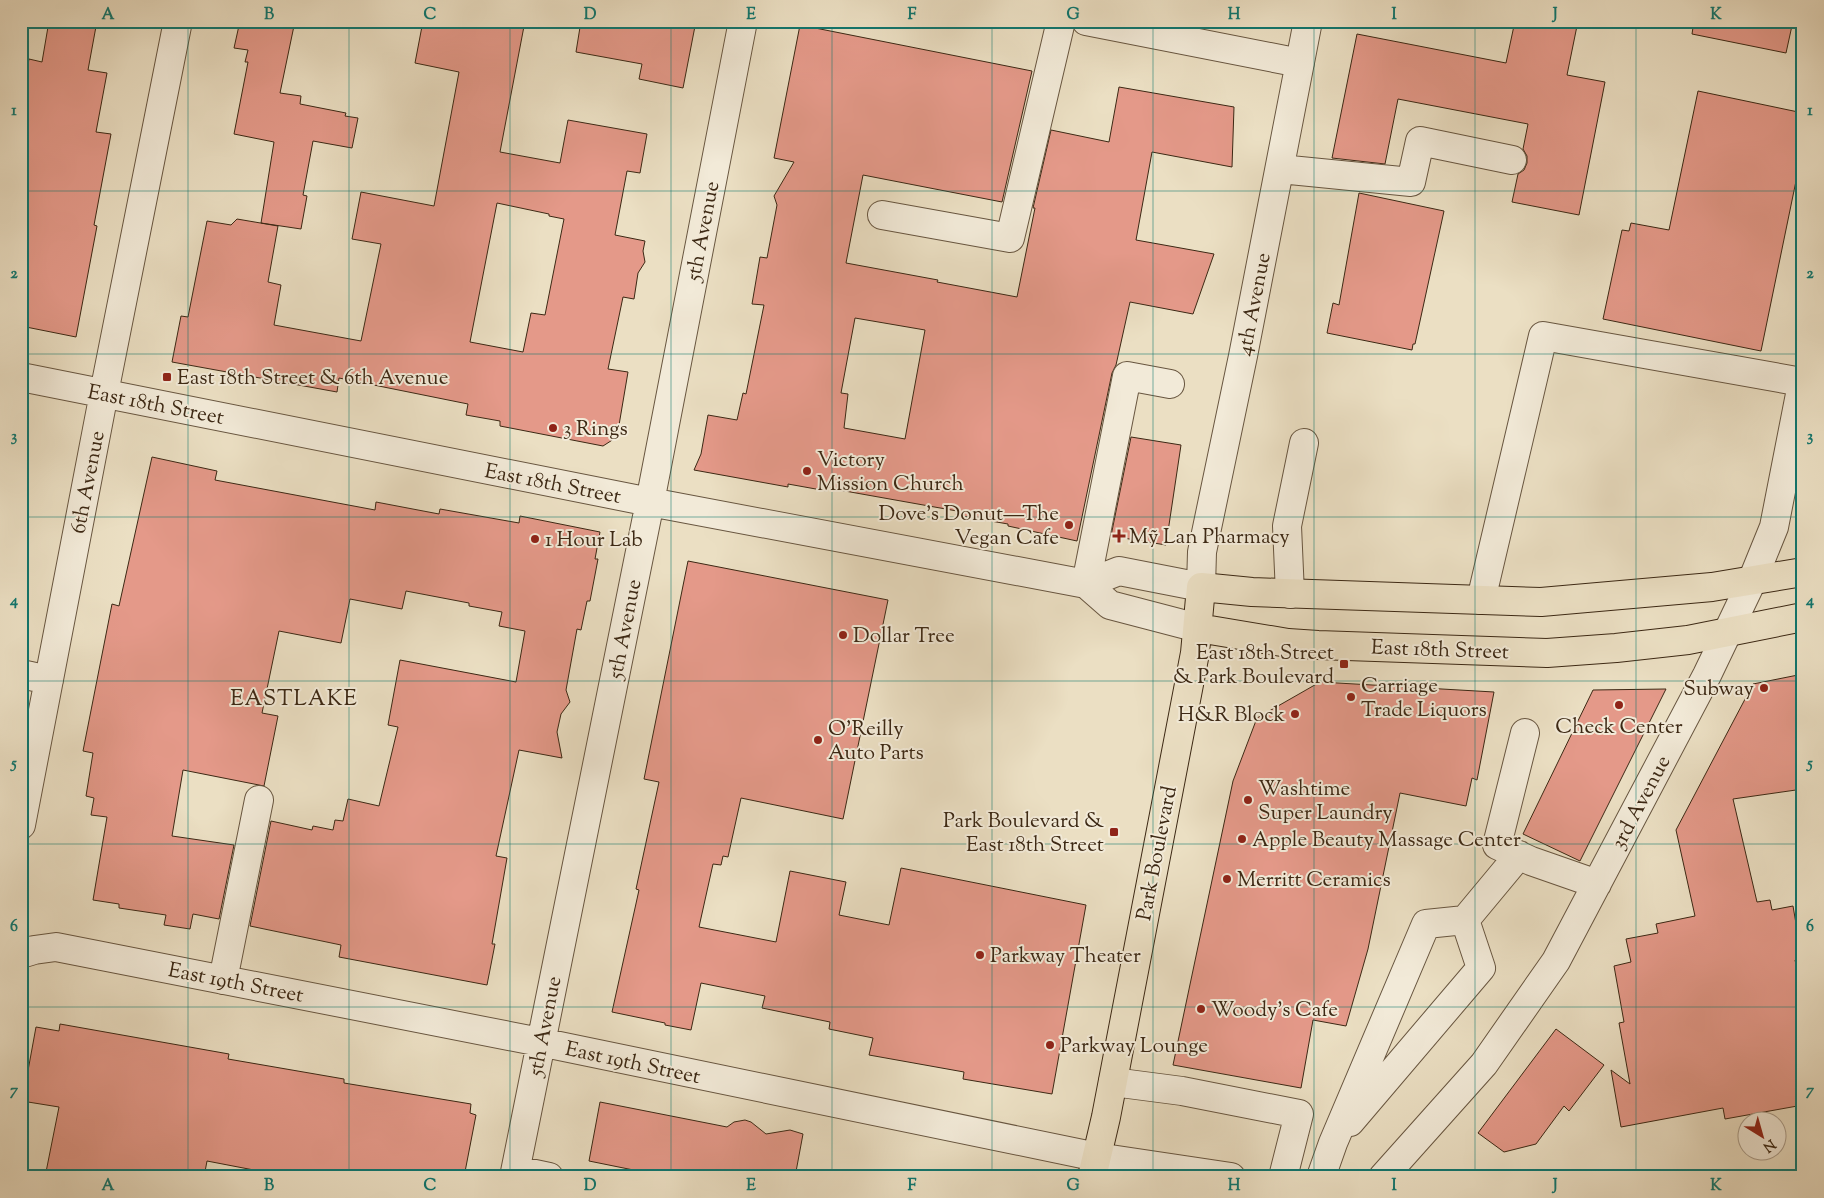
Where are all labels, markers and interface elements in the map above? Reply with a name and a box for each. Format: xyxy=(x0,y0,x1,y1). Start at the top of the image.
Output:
text: A xyxy=(102,4,115,27)
text: B xyxy=(264,4,274,27)
text: C xyxy=(424,4,437,27)
text: D xyxy=(584,4,597,27)
text: E xyxy=(746,4,756,27)
text: F xyxy=(908,4,917,27)
text: G xyxy=(1066,4,1080,27)
text: H xyxy=(1228,4,1241,27)
text: I xyxy=(1391,4,1397,27)
text: J xyxy=(1551,4,1558,27)
text: K xyxy=(1710,4,1722,27)
text: 1 xyxy=(11,100,17,123)
text: 1 xyxy=(1807,100,1813,123)
street label: 5th Avenue xyxy=(679,179,728,285)
street label: 4th Avenue xyxy=(1230,250,1280,359)
text: 2 xyxy=(10,263,18,286)
text: 2 xyxy=(1806,263,1814,286)
place label: East 18th Street & 6th Avenue xyxy=(177,364,448,394)
marker: East 18th Street & 6th Avenue xyxy=(161,371,173,383)
street label: East 18th Street xyxy=(85,378,226,434)
place label: 3 Rings xyxy=(563,415,628,445)
marker: 3 Rings xyxy=(547,422,559,434)
text: 3 xyxy=(11,426,18,449)
text: 3 xyxy=(1807,426,1814,449)
street label: 6th Avenue xyxy=(64,428,114,537)
place label: Victory Mission Church xyxy=(817,446,964,500)
street label: East 18th Street xyxy=(482,457,623,513)
marker: Victory Mission Church xyxy=(801,465,813,477)
place label: Dove’s Donut—The Vegan Cafe xyxy=(879,500,1059,554)
marker: Dove’s Donut—The Vegan Cafe xyxy=(1063,519,1075,531)
place label: Mỹ Lan Pharmacy xyxy=(1129,523,1290,553)
place label: 1 Hour Lab xyxy=(545,526,643,556)
marker: Mỹ Lan Pharmacy xyxy=(1113,530,1125,542)
marker: 1 Hour Lab xyxy=(529,533,541,545)
street label: 5th Avenue xyxy=(601,577,650,683)
text: 4 xyxy=(9,590,18,613)
text: 4 xyxy=(1805,590,1814,613)
place label: Dollar Tree xyxy=(853,622,955,652)
marker: Dollar Tree xyxy=(837,629,849,641)
street label: East 18th Street xyxy=(1370,634,1509,668)
place label: East 18th Street & Park Boulevard xyxy=(1173,639,1334,693)
marker: East 18th Street & Park Boulevard xyxy=(1338,658,1350,670)
place label: Carriage Trade Liquors xyxy=(1361,672,1487,726)
place label: Subway xyxy=(1683,675,1755,705)
marker: Subway xyxy=(1758,682,1770,694)
district label: EASTLAKE xyxy=(230,684,358,716)
marker: Carriage Trade Liquors xyxy=(1345,691,1357,703)
marker: Check Center xyxy=(1613,699,1625,711)
place label: H&R Block xyxy=(1178,701,1286,731)
marker: H&R Block xyxy=(1289,708,1301,720)
place label: Check Center xyxy=(1555,713,1683,743)
place label: O'Reilly Auto Parts xyxy=(828,715,924,769)
marker: O'Reilly Auto Parts xyxy=(812,734,824,746)
street label: 3rd Avenue xyxy=(1604,751,1679,855)
text: 5 xyxy=(9,753,17,776)
text: 5 xyxy=(1805,753,1813,776)
place label: Washtime Super Laundry xyxy=(1258,775,1393,829)
street label: Park Boulevard xyxy=(1130,783,1186,923)
marker: Washtime Super Laundry xyxy=(1242,794,1254,806)
place label: Park Boulevard & East 18th Street xyxy=(943,807,1104,861)
marker: Park Boulevard & East 18th Street xyxy=(1108,826,1120,838)
place label: Apple Beauty Massage Center xyxy=(1252,826,1521,856)
marker: Apple Beauty Massage Center xyxy=(1236,833,1248,845)
place label: Merritt Ceramics xyxy=(1237,866,1391,896)
marker: Merritt Ceramics xyxy=(1221,873,1233,885)
text: 6 xyxy=(10,916,18,939)
text: 6 xyxy=(1806,916,1814,939)
place label: Parkway Theater xyxy=(990,942,1141,972)
marker: Parkway Theater xyxy=(974,949,986,961)
street label: East 19th Street xyxy=(165,956,306,1012)
street label: 5th Avenue xyxy=(521,974,570,1080)
place label: Woody's Cafe xyxy=(1211,996,1338,1026)
marker: Woody's Cafe xyxy=(1195,1003,1207,1015)
place label: Parkway Lounge xyxy=(1060,1032,1208,1062)
street label: East 19th Street xyxy=(562,1035,703,1093)
marker: Parkway Lounge xyxy=(1044,1039,1056,1051)
text: 7 xyxy=(10,1080,19,1103)
text: 7 xyxy=(1806,1080,1815,1103)
north arrow xyxy=(1736,1110,1786,1160)
text: N xyxy=(1758,1133,1779,1156)
text: A xyxy=(102,1175,115,1198)
text: B xyxy=(264,1175,274,1198)
text: C xyxy=(424,1175,437,1198)
text: D xyxy=(584,1175,597,1198)
text: E xyxy=(746,1175,756,1198)
text: F xyxy=(908,1175,917,1198)
text: G xyxy=(1066,1175,1080,1198)
text: H xyxy=(1228,1175,1241,1198)
text: I xyxy=(1391,1175,1397,1198)
text: J xyxy=(1551,1175,1558,1198)
text: K xyxy=(1710,1175,1722,1198)

